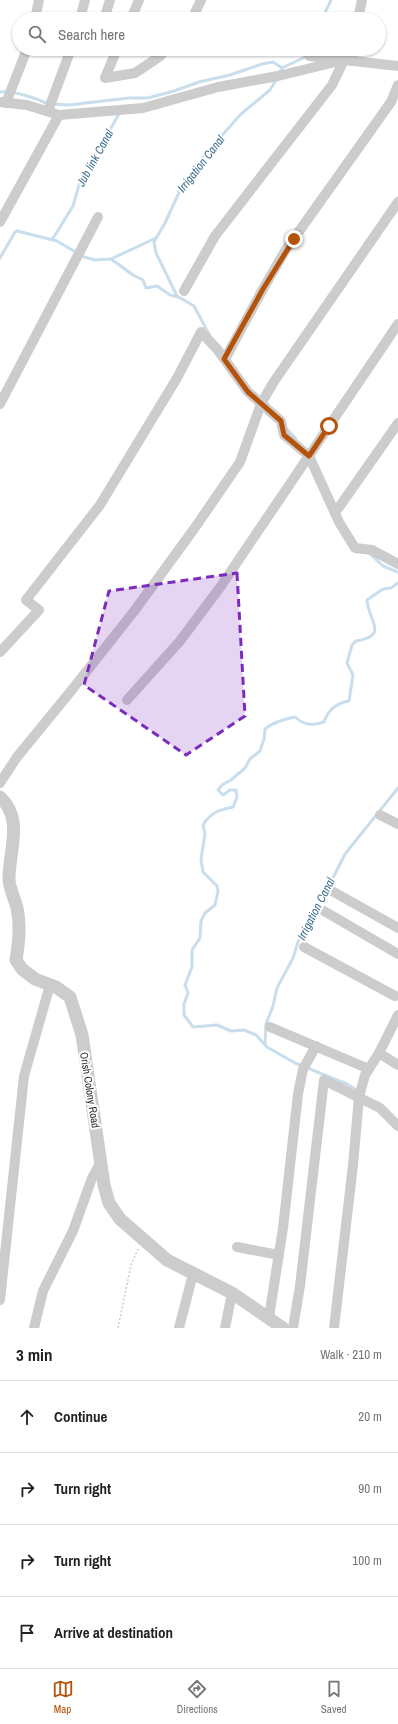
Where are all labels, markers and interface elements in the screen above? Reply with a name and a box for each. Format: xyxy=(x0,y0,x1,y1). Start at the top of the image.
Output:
search box xyxy=(12,12,386,56)
icon: search xyxy=(26,23,48,45)
text: Search here xyxy=(58,24,125,45)
water label: Jub link Canal xyxy=(72,126,118,190)
water label: Irrigation Canal xyxy=(174,132,229,196)
route end xyxy=(285,230,303,248)
route start xyxy=(320,417,338,435)
water label: Irrigation Canal xyxy=(293,874,339,943)
street label: Orish Colony Road xyxy=(77,1051,103,1129)
text: 3 min xyxy=(16,1343,52,1366)
text: Walk · 210 m xyxy=(320,1346,382,1363)
icon: ahead xyxy=(16,1406,38,1428)
text: Continue xyxy=(54,1406,107,1427)
text: 20 m xyxy=(358,1408,382,1425)
icon: right xyxy=(16,1478,38,1500)
text: Turn right xyxy=(54,1478,111,1499)
text: 90 m xyxy=(358,1480,382,1497)
icon: right xyxy=(16,1550,38,1572)
text: Turn right xyxy=(54,1550,111,1571)
text: 100 m xyxy=(352,1552,382,1569)
icon: arrive xyxy=(16,1622,38,1644)
text: Arrive at destination xyxy=(54,1622,173,1643)
tab: Map xyxy=(52,1678,74,1716)
tab: Directions xyxy=(177,1678,218,1716)
tab: Saved xyxy=(321,1678,346,1716)

